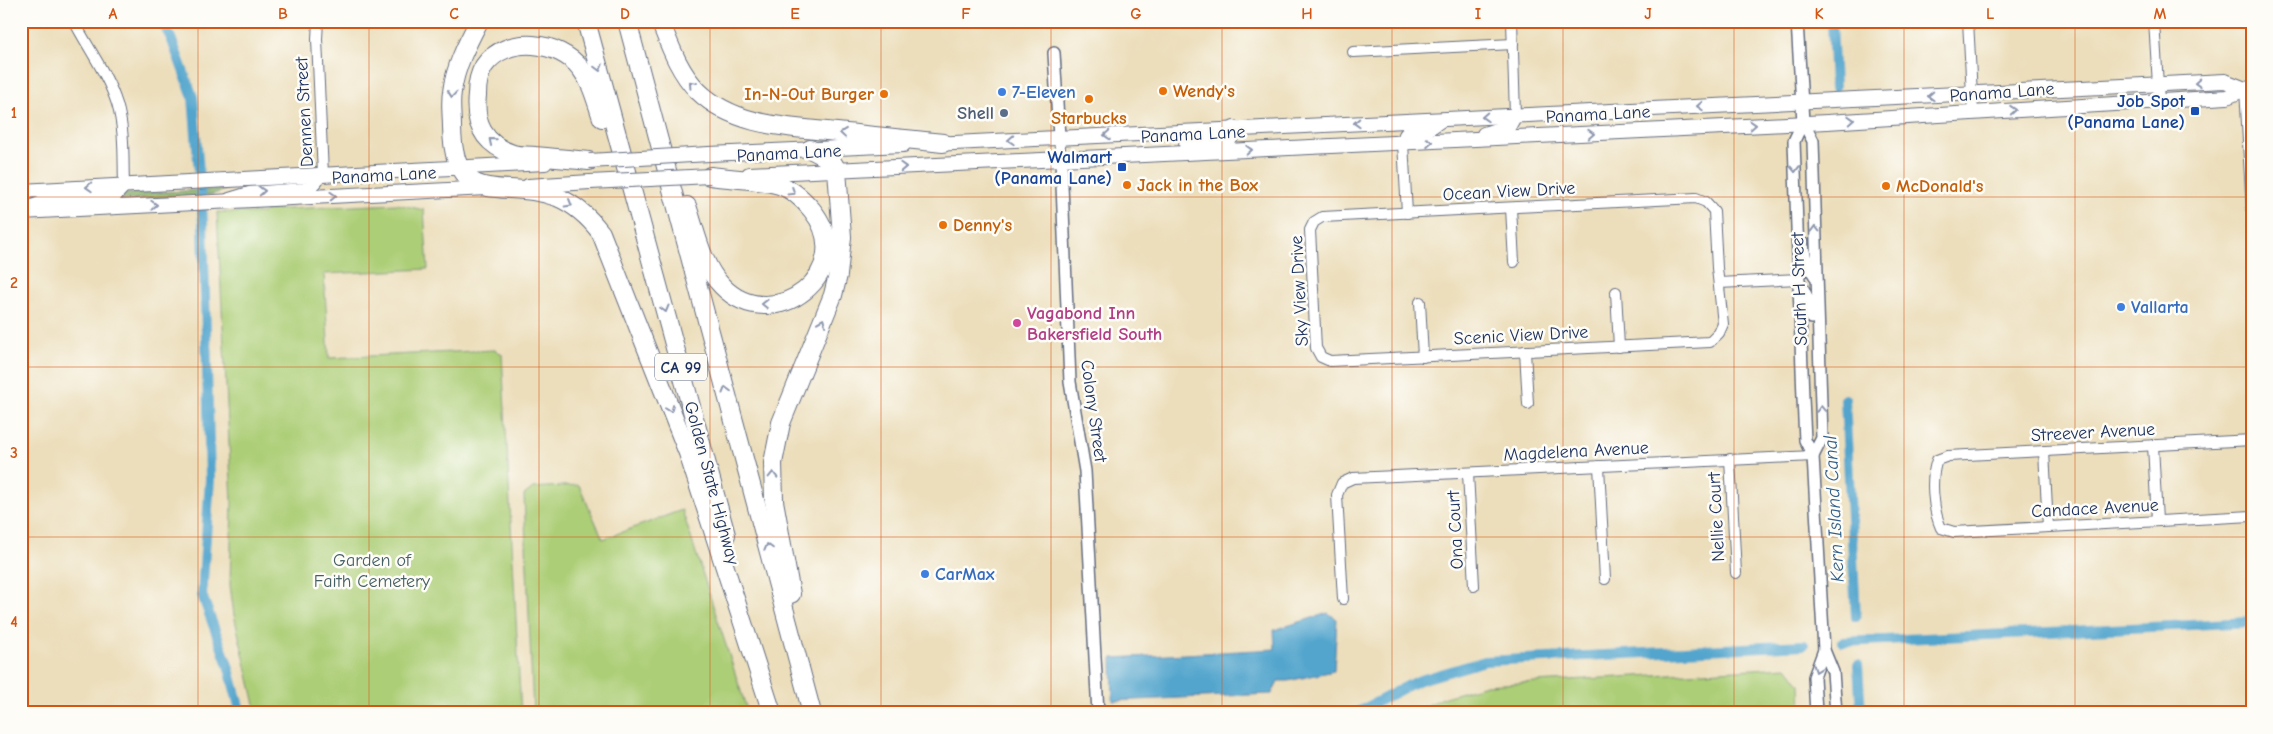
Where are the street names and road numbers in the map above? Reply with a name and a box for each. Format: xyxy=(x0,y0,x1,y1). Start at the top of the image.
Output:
street label: Dennen Street xyxy=(291,56,318,168)
street label: Panama Lane xyxy=(1949,78,2055,107)
street label: Panama Lane xyxy=(1545,101,1651,128)
street label: Panama Lane xyxy=(1140,121,1246,148)
street label: Panama Lane xyxy=(736,140,842,167)
street label: Panama Lane xyxy=(331,162,437,189)
street label: Ocean View Drive xyxy=(1442,178,1576,205)
street label: South H Street xyxy=(1787,231,1812,346)
street label: Sky View Drive xyxy=(1286,235,1313,347)
street label: Scenic View Drive xyxy=(1453,321,1589,350)
road number: CA 99 xyxy=(655,354,707,381)
street label: Colony Street xyxy=(1076,359,1111,464)
street label: Golden State Highway xyxy=(680,399,744,568)
street label: Streever Avenue xyxy=(2031,419,2156,446)
street label: Magdelena Avenue xyxy=(1503,437,1649,466)
street label: Nellie Court xyxy=(1704,471,1729,562)
street label: Ona Court xyxy=(1443,489,1468,570)
street label: Candace Avenue xyxy=(2031,495,2159,522)

